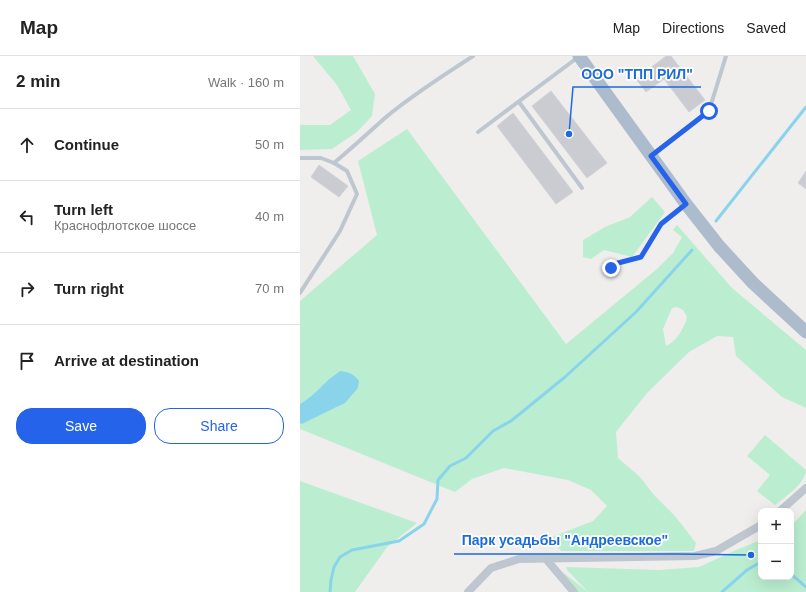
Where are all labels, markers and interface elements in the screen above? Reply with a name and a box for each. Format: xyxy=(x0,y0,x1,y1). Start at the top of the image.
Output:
text: Map xyxy=(20,17,58,38)
text: Map xyxy=(613,20,640,36)
text: Directions xyxy=(662,20,724,36)
text: Saved xyxy=(746,20,786,36)
callout: ООО "ТПП РИЛ" xyxy=(573,61,701,87)
text: ООО "ТПП РИЛ" xyxy=(581,66,693,82)
text: 2 min xyxy=(16,72,60,91)
text: Walk · 160 m xyxy=(208,75,284,90)
route start xyxy=(700,102,718,120)
icon: ahead xyxy=(16,134,38,156)
text: Continue xyxy=(54,136,119,153)
text: 50 m xyxy=(255,137,284,152)
text: Turn left xyxy=(54,201,113,218)
icon: left xyxy=(16,206,38,228)
text: 40 m xyxy=(255,209,284,224)
text: Краснофлотское шоссе xyxy=(54,218,196,233)
route end xyxy=(602,259,620,277)
icon: right xyxy=(16,278,38,300)
text: Turn right xyxy=(54,280,124,297)
text: 70 m xyxy=(255,281,284,296)
icon: arrive xyxy=(16,350,38,372)
text: Arrive at destination xyxy=(54,352,199,369)
button: Save xyxy=(16,408,146,444)
button: Share xyxy=(154,408,284,444)
map controls xyxy=(758,508,794,580)
button: + xyxy=(758,508,794,544)
callout: Парк усадьбы "Андреевское" xyxy=(454,528,676,554)
text: Парк усадьбы "Андреевское" xyxy=(462,532,668,548)
button: − xyxy=(758,544,794,580)

